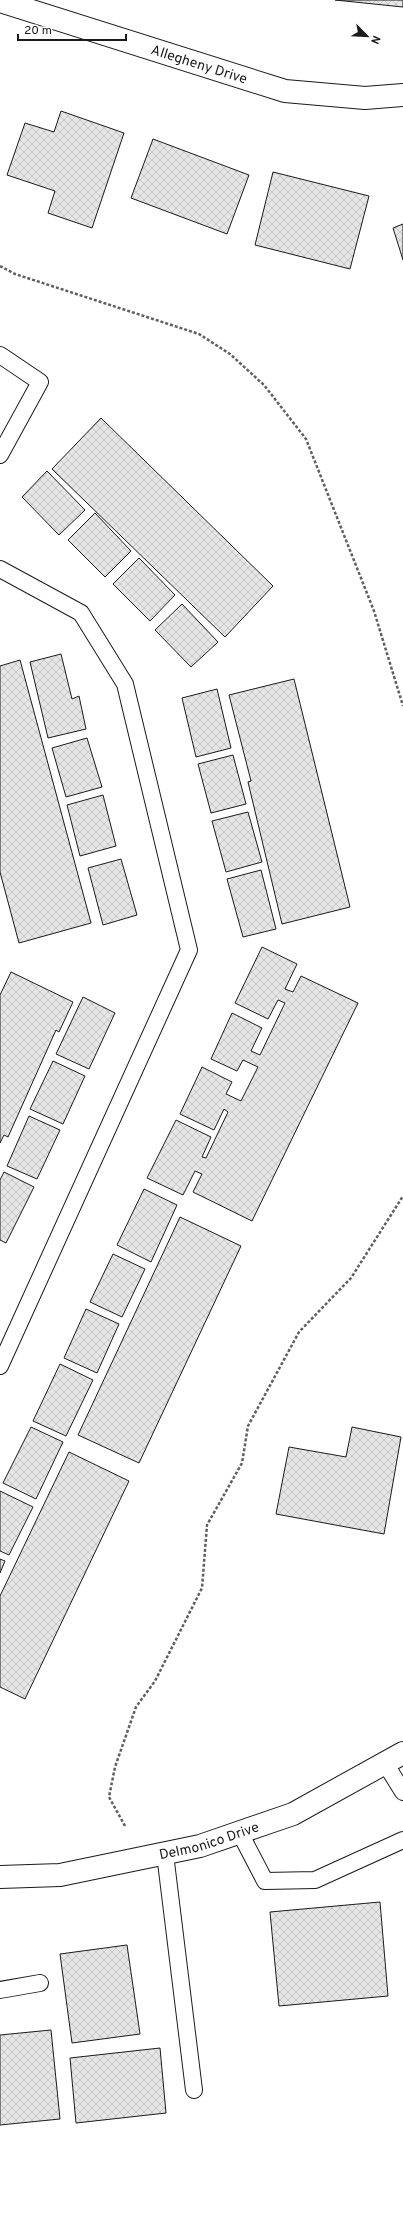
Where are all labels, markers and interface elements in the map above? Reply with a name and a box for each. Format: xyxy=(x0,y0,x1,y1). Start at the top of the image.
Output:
scale bar xyxy=(18,16,126,42)
north arrow xyxy=(347,16,387,56)
text: 20 m xyxy=(24,23,52,39)
text: N xyxy=(367,33,383,46)
street label: Allegheny Drive xyxy=(149,42,249,89)
street label: Delmonico Drive xyxy=(158,1819,262,1864)

